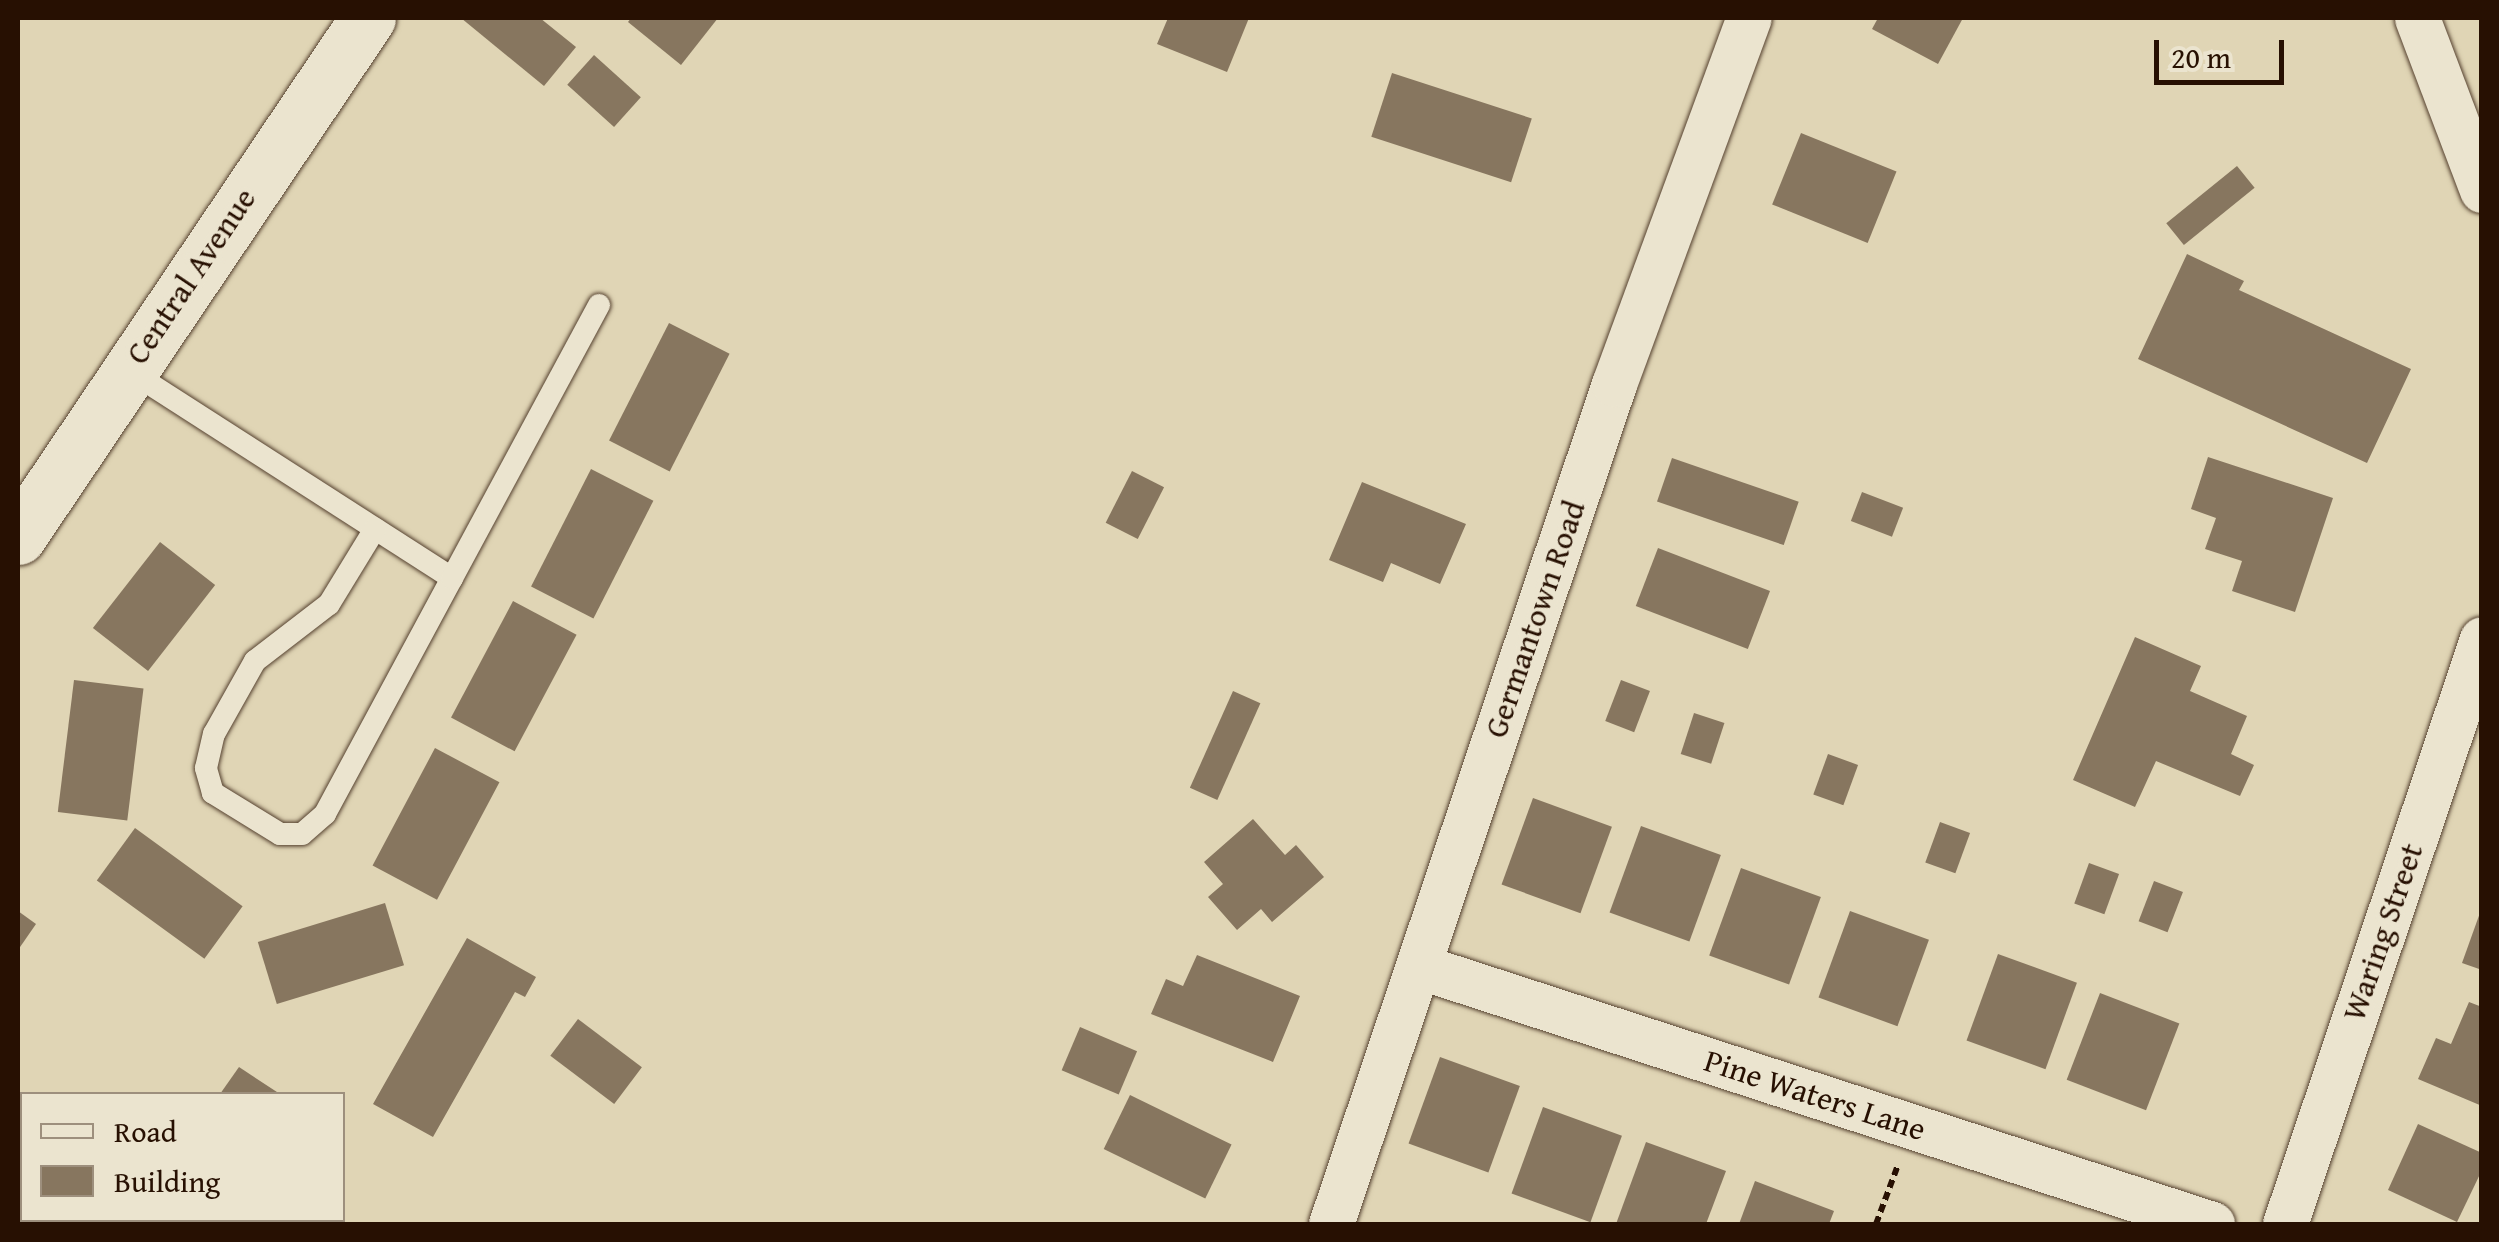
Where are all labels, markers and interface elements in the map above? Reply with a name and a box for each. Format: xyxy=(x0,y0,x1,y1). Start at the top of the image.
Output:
scale bar xyxy=(2159,20,2289,82)
text: 20 m xyxy=(2171,35,2231,79)
street label: Central Avenue xyxy=(118,181,264,371)
street label: Germantown Road xyxy=(1476,495,1594,743)
street label: Waring Street xyxy=(2335,838,2431,1026)
street label: Pine Waters Lane xyxy=(1700,1041,1930,1149)
legend xyxy=(20,1092,345,1222)
text: Road xyxy=(114,1109,177,1153)
text: Building xyxy=(114,1159,220,1203)

